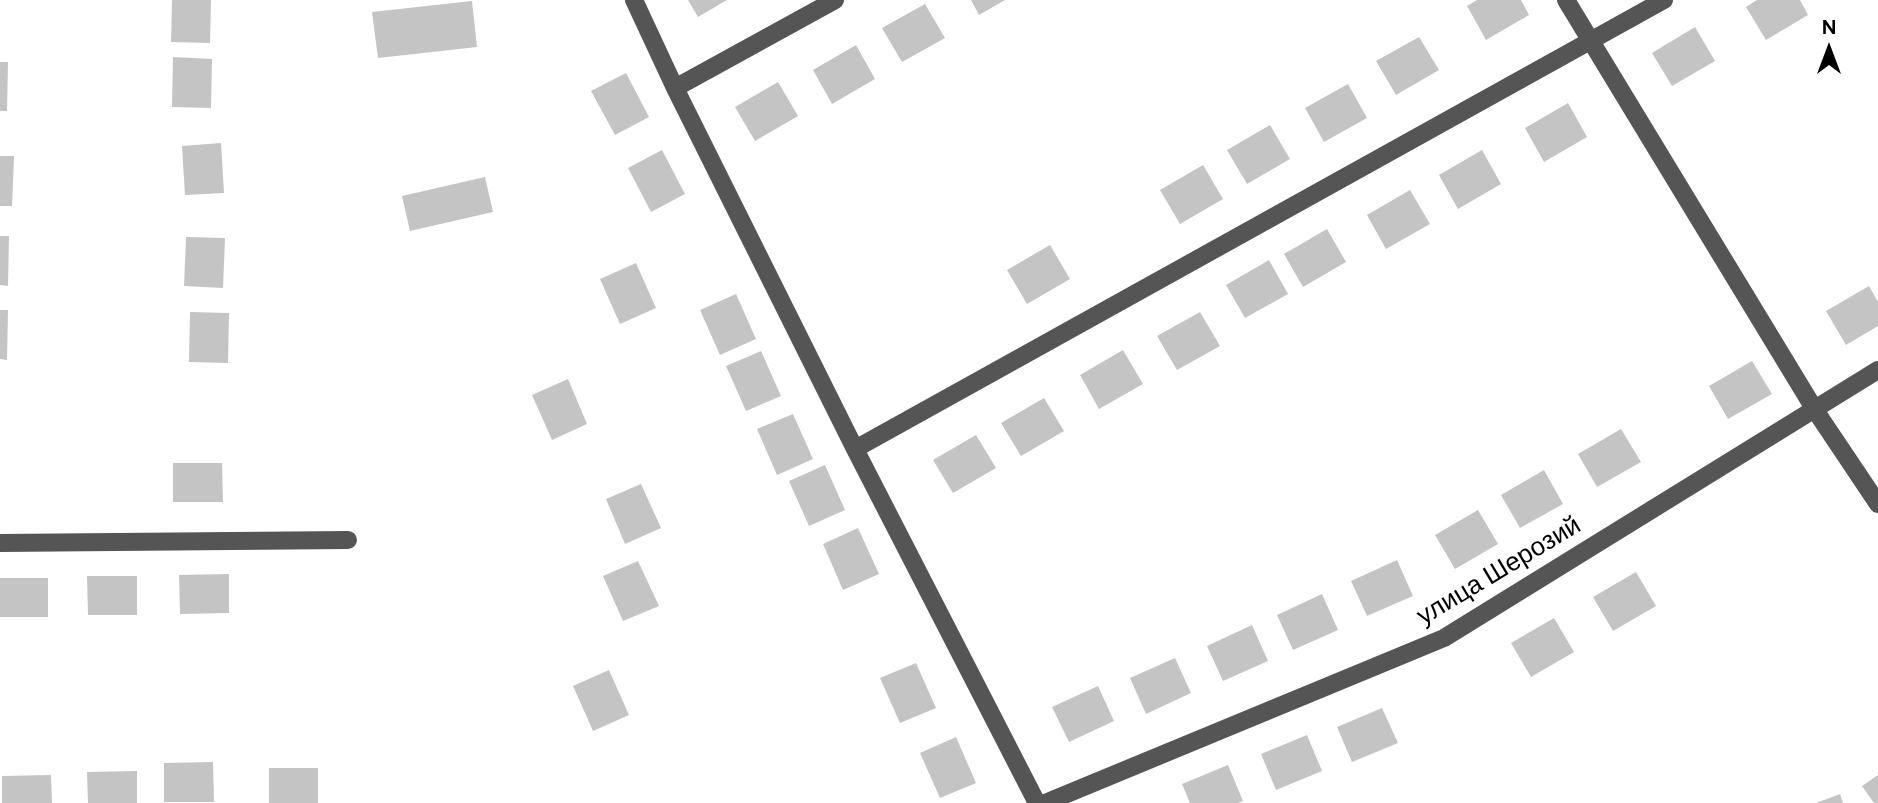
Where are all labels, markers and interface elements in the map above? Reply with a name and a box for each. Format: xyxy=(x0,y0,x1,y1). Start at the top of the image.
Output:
north arrow xyxy=(1794,14,1864,84)
text: N xyxy=(1822,16,1836,39)
street label: улица Шерозий xyxy=(1411,510,1587,632)

